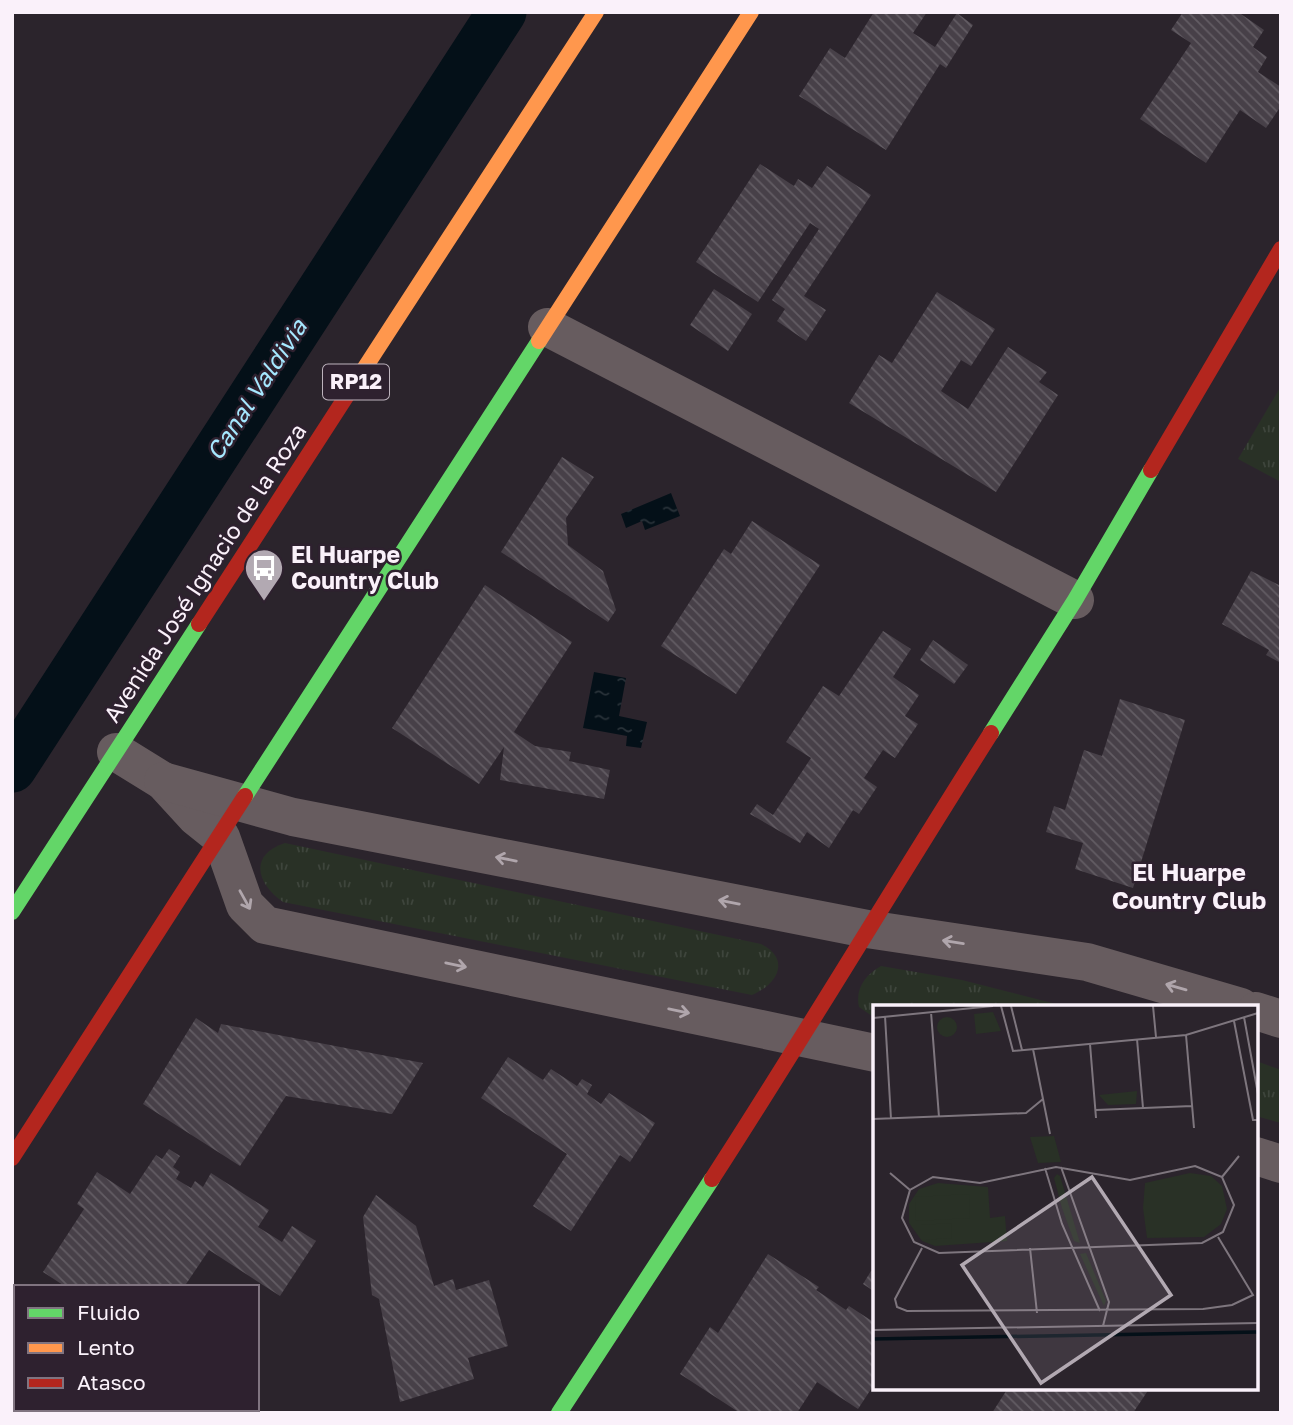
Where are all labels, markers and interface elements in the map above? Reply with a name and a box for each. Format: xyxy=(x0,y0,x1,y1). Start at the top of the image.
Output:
water label: Canal Valdivia xyxy=(199,312,313,465)
road number: RP12 xyxy=(323,364,389,400)
street label: Avenida José Ignacio de la Roza xyxy=(97,418,311,727)
place label: El Huarpe Country Club xyxy=(291,540,439,594)
bus stop icon: El Huarpe Country Club xyxy=(243,547,285,602)
one-way arrow xyxy=(495,851,518,865)
district label: El Huarpe Country Club xyxy=(1112,857,1266,914)
one-way arrow xyxy=(239,890,253,910)
one-way arrow xyxy=(718,895,741,908)
one-way arrow xyxy=(942,935,965,948)
one-way arrow xyxy=(445,959,467,972)
one-way arrow xyxy=(1165,979,1187,992)
one-way arrow xyxy=(667,1005,690,1019)
inset map xyxy=(873,1005,1258,1390)
legend xyxy=(14,1285,259,1411)
text: Fluido xyxy=(77,1299,140,1325)
text: Lento xyxy=(77,1334,135,1360)
text: Atasco xyxy=(77,1369,146,1395)

